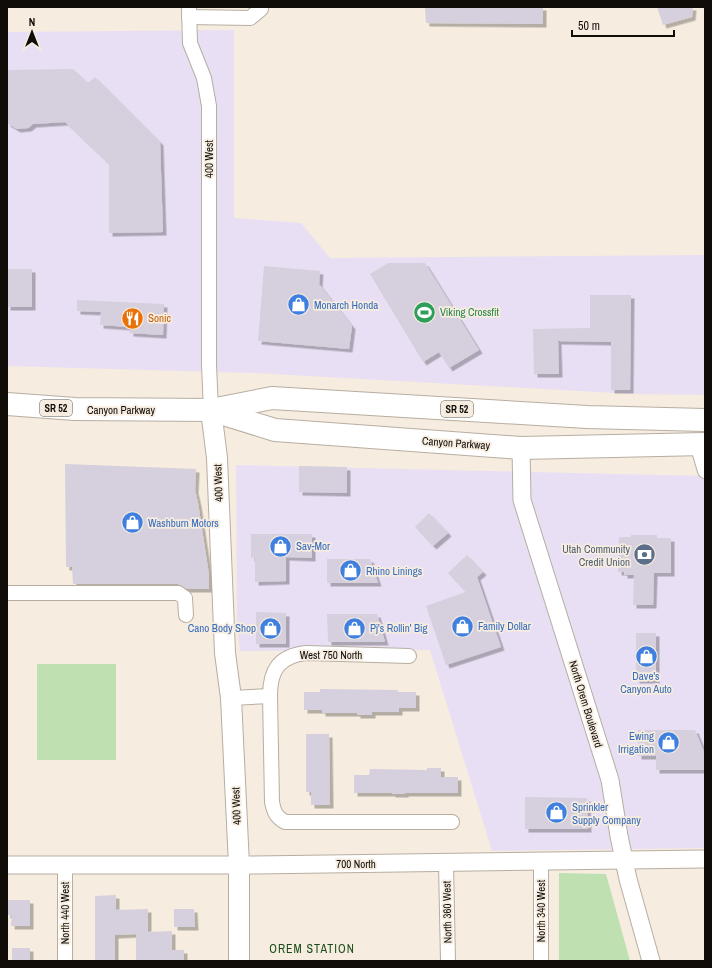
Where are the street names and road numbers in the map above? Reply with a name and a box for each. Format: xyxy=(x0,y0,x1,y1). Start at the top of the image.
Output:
street label: 400 West xyxy=(202,140,216,178)
road number: SR 52 xyxy=(40,400,72,416)
road number: SR 52 xyxy=(441,401,473,417)
street label: Canyon Parkway xyxy=(87,403,156,417)
street label: Canyon Parkway xyxy=(422,434,491,452)
street label: 400 West xyxy=(210,463,226,502)
street label: West 750 North xyxy=(300,648,362,662)
street label: North Orem Boulevard xyxy=(566,659,606,749)
street label: 400 West xyxy=(228,786,244,825)
street label: 700 North xyxy=(336,857,376,871)
street label: North 340 West xyxy=(534,879,548,942)
street label: North 360 West xyxy=(439,880,455,943)
street label: North 440 West xyxy=(58,881,72,944)

